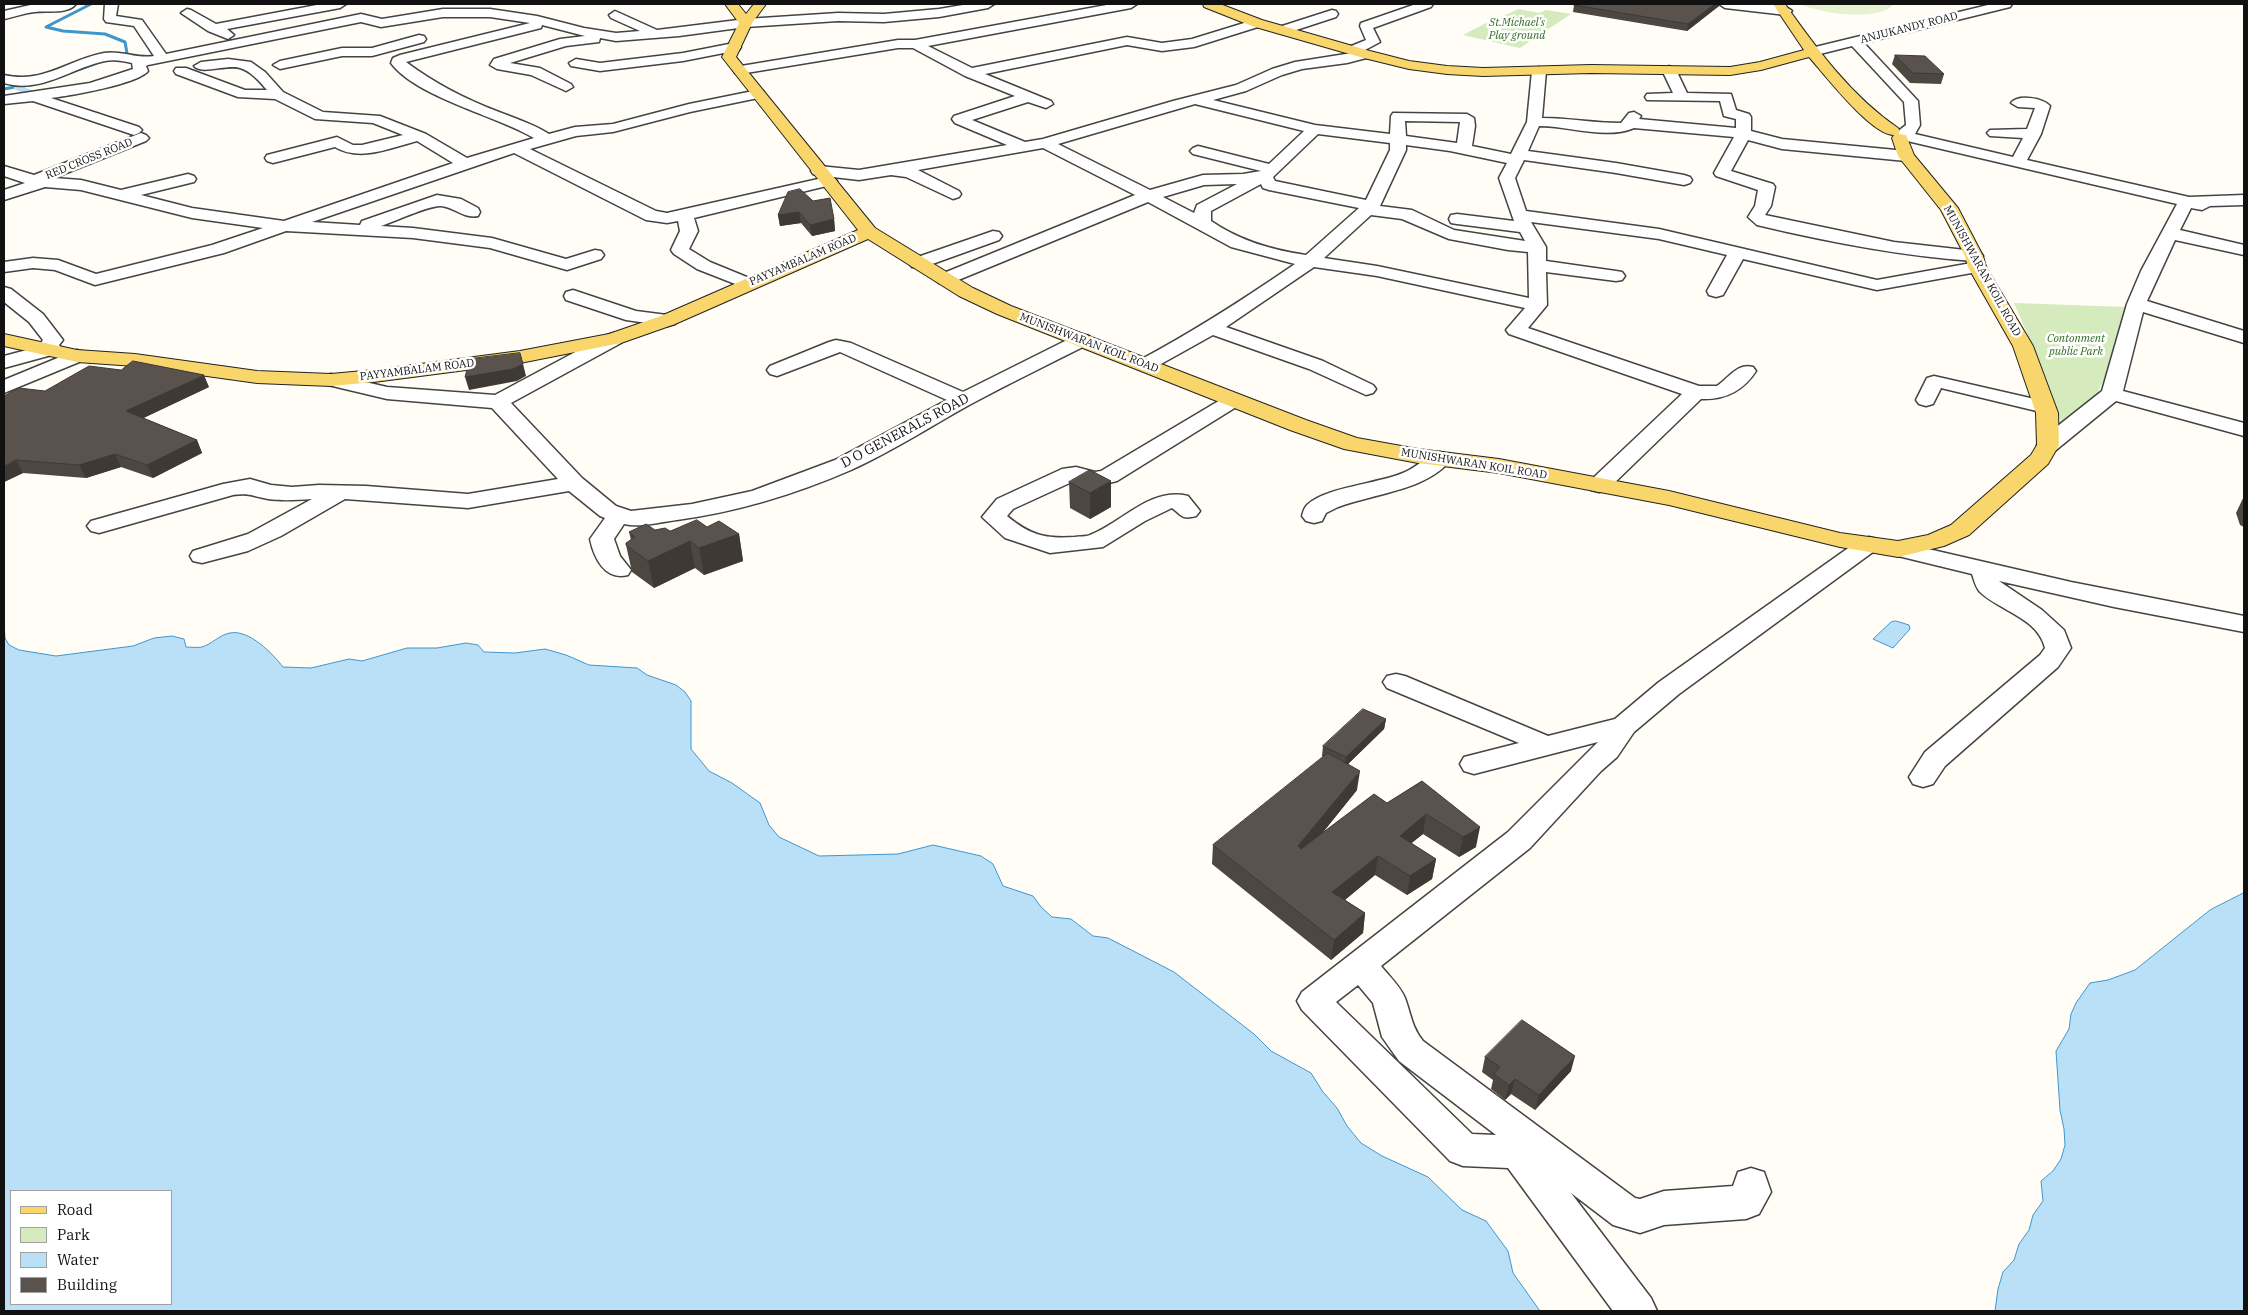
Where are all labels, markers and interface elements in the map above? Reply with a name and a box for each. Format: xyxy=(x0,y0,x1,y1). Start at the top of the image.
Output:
street label: ANJUKANDY ROAD xyxy=(1859,9,1959,47)
park label: St.Michael's Play ground xyxy=(1489,16,1545,42)
street label: RED CROSS ROAD xyxy=(44,136,134,182)
street label: MUNISHWARAN KOIL ROAD xyxy=(1940,203,2024,339)
street label: PAYYAMBALAM ROAD xyxy=(747,231,859,289)
street label: MUNISHWARAN KOIL ROAD xyxy=(1018,310,1160,376)
park label: Contonment public Park xyxy=(2047,332,2105,358)
street label: PAYYAMBALAM ROAD xyxy=(359,356,475,384)
street label: D O GENERALS ROAD xyxy=(838,390,972,472)
street label: MUNISHWARAN KOIL ROAD xyxy=(1400,446,1548,482)
legend xyxy=(10,1190,172,1305)
text: Road xyxy=(57,1200,93,1219)
text: Park xyxy=(57,1225,90,1244)
text: Water xyxy=(57,1250,99,1269)
text: Building xyxy=(57,1275,117,1294)

